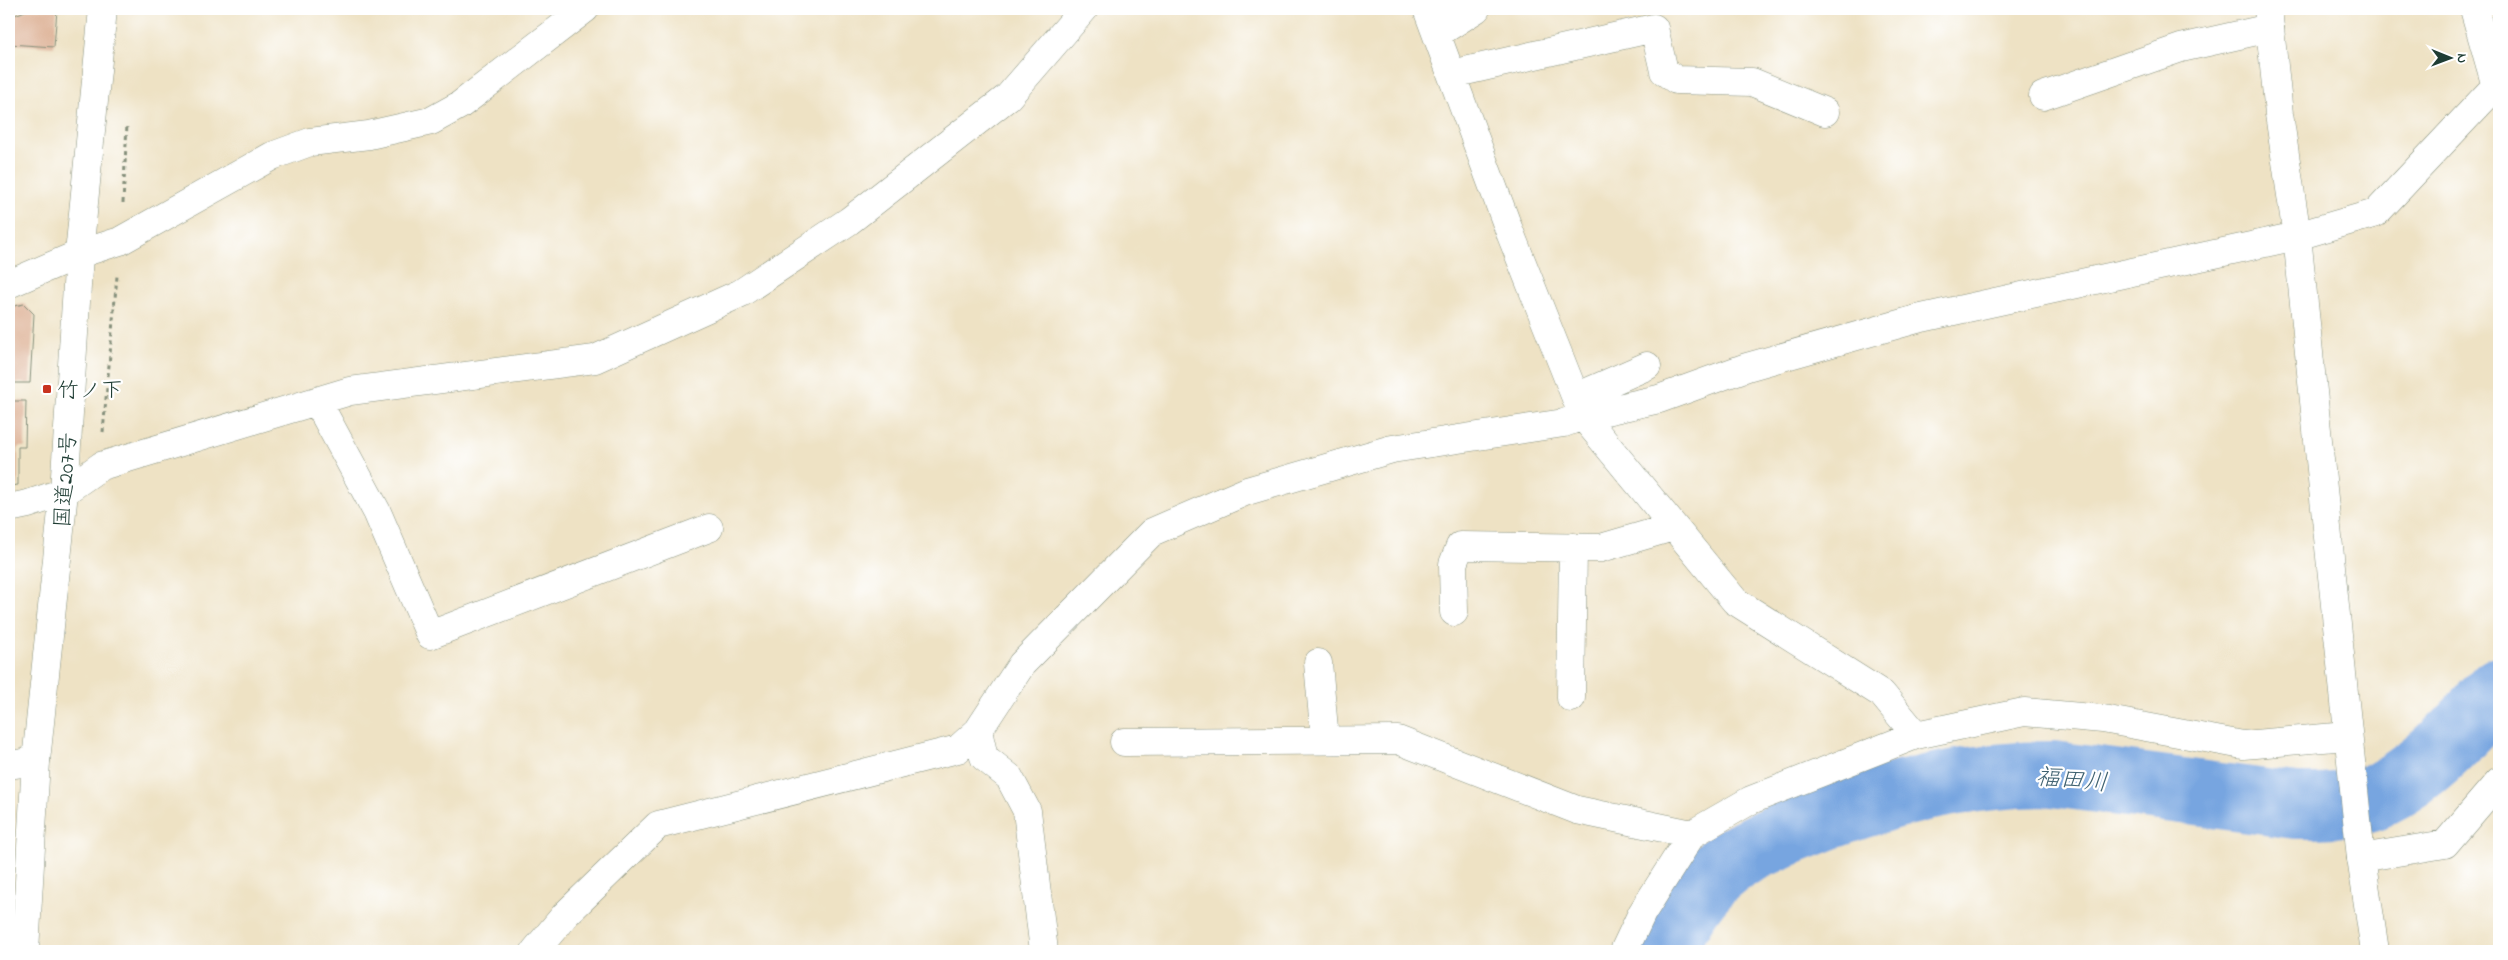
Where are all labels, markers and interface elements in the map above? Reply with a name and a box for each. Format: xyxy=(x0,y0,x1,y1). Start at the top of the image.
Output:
north arrow xyxy=(2426,32,2476,82)
text: N xyxy=(2451,53,2472,63)
place label: 竹ノ下 xyxy=(57,376,123,408)
marker: 竹ノ下 xyxy=(41,383,53,395)
street label: 国道207号 xyxy=(48,431,86,529)
water label: 福田川 xyxy=(2034,761,2109,802)

